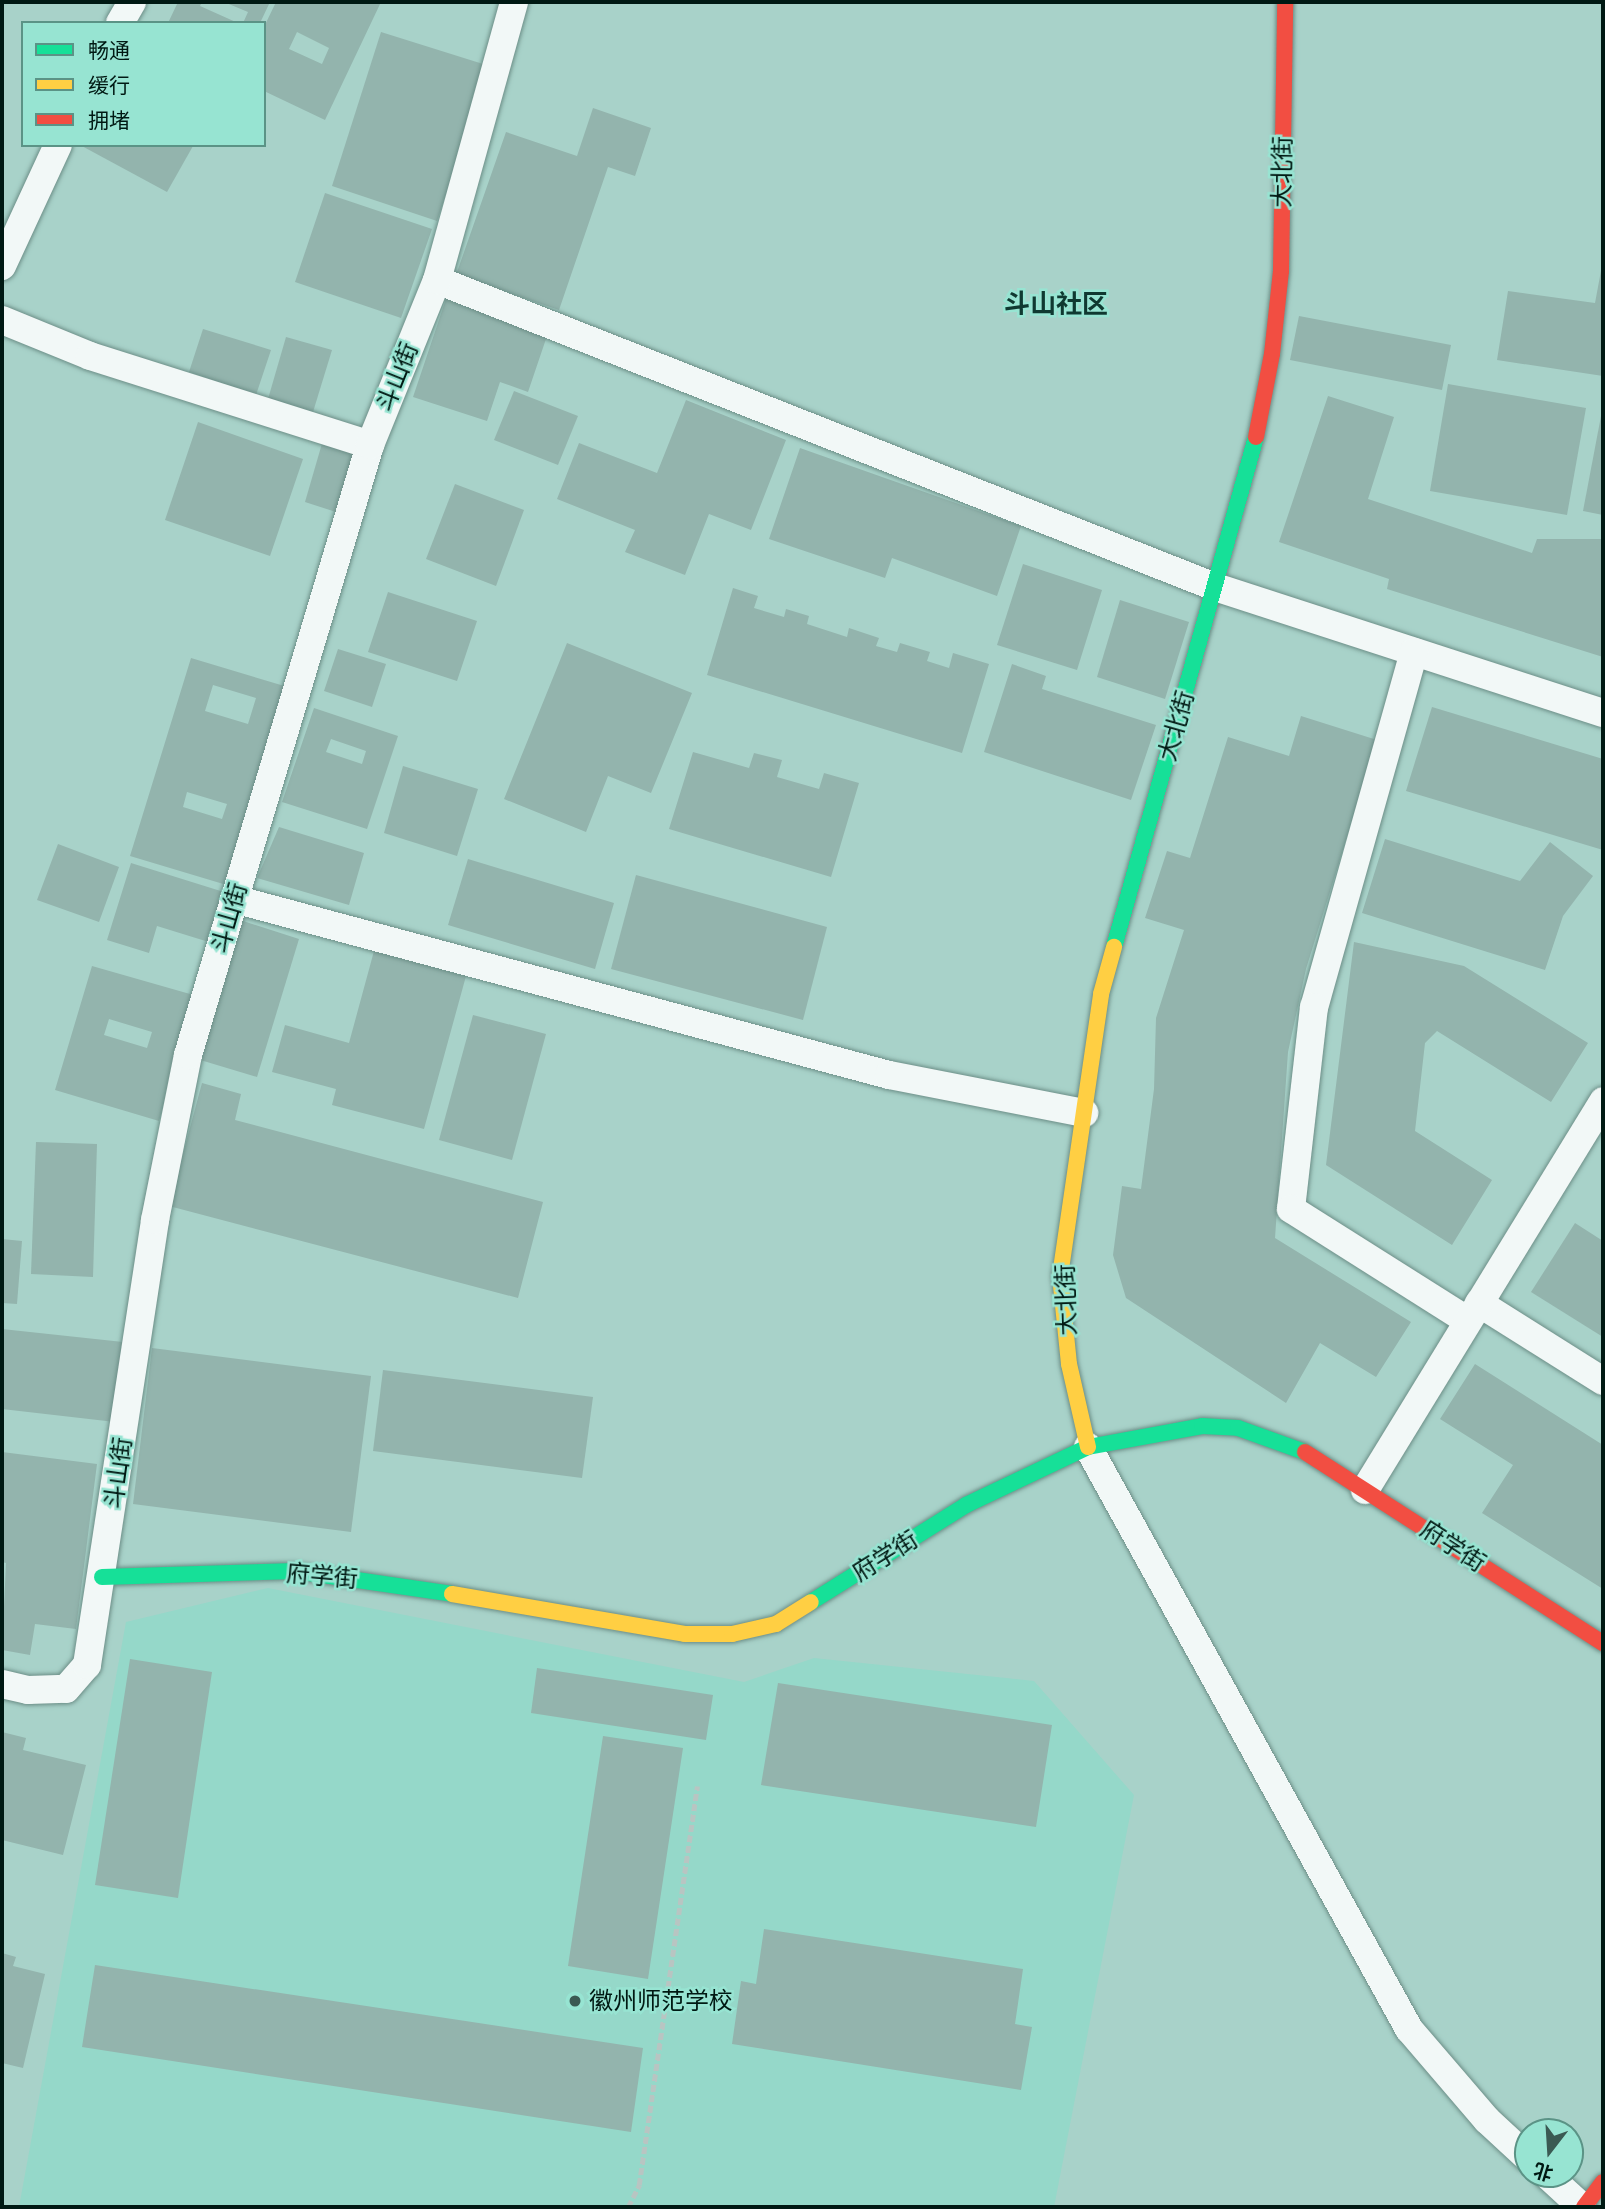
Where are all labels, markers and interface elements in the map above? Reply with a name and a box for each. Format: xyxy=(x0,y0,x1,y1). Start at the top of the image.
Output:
legend xyxy=(21,21,266,147)
text: 畅通 xyxy=(88,37,130,65)
text: 缓行 xyxy=(88,72,130,100)
text: 拥堵 xyxy=(88,107,130,135)
street label: 大北街 xyxy=(1267,136,1297,208)
district label: 斗山社区 xyxy=(1004,289,1108,321)
street label: 斗山街 xyxy=(370,338,424,416)
street label: 大北街 xyxy=(1152,687,1200,765)
street label: 斗山街 xyxy=(205,879,253,957)
street label: 大北街 xyxy=(1050,1264,1082,1336)
street label: 斗山街 xyxy=(99,1435,137,1511)
street label: 府学街 xyxy=(1415,1514,1491,1578)
street label: 府学街 xyxy=(847,1525,923,1587)
street label: 府学街 xyxy=(285,1559,359,1593)
place label: 徽州师范学校 xyxy=(589,1987,733,2015)
marker: 徽州师范学校 xyxy=(567,1993,583,2009)
north arrow xyxy=(1514,2118,1584,2188)
text: 北 xyxy=(1531,2157,1556,2186)

